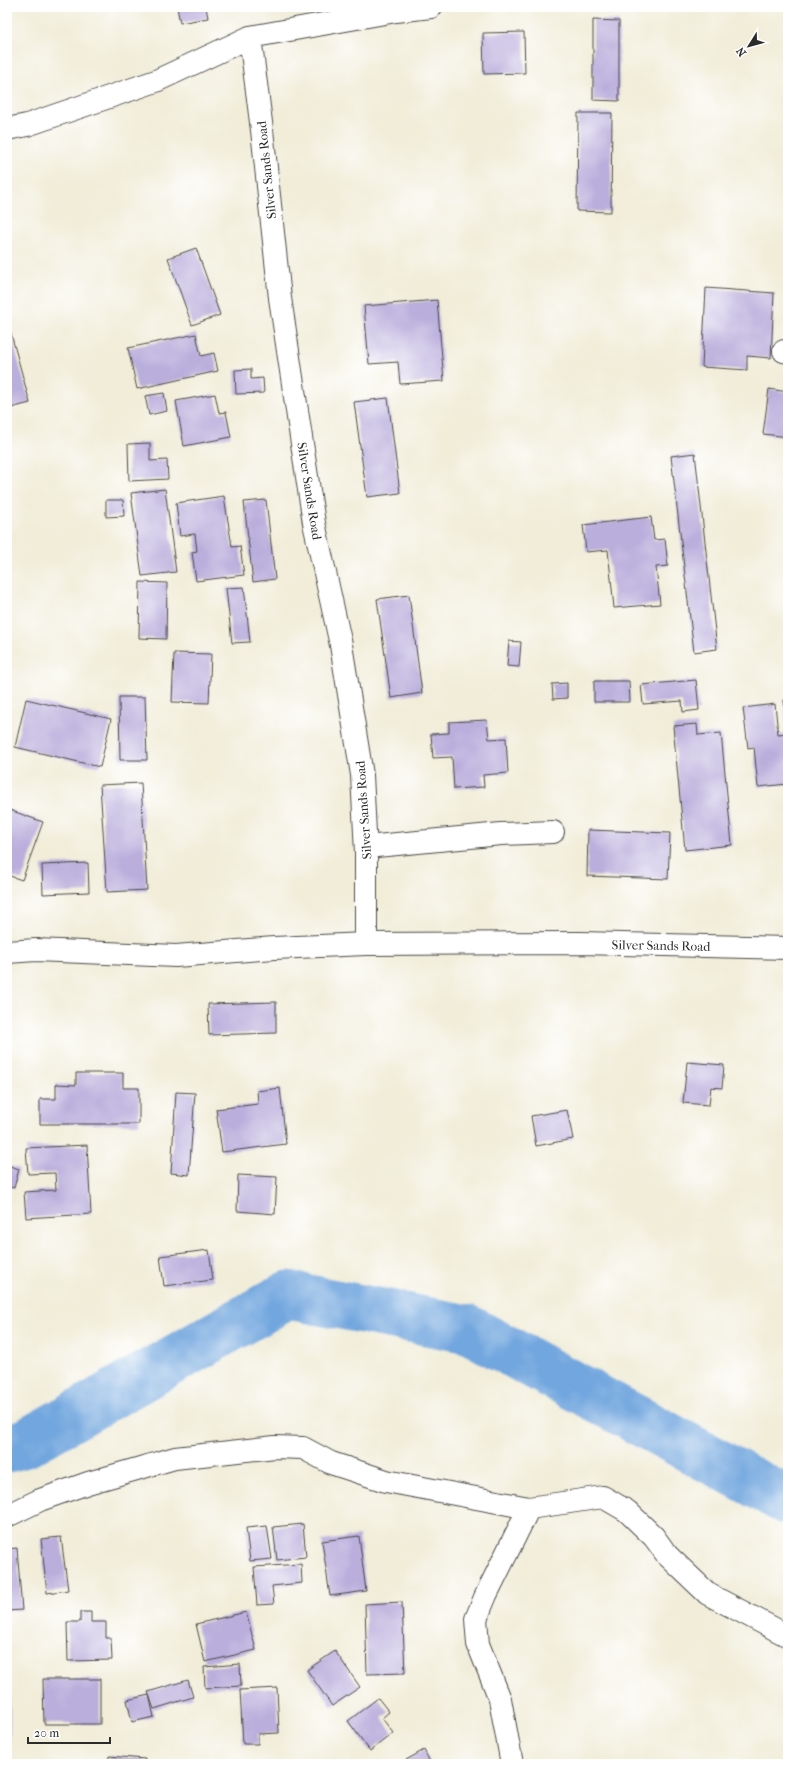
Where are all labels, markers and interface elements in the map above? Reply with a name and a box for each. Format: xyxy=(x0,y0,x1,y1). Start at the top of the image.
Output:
north arrow xyxy=(729,26,769,66)
text: N xyxy=(733,44,749,59)
street label: Silver Sands Road xyxy=(254,119,279,220)
street label: Silver Sands Road xyxy=(294,441,325,542)
street label: Silver Sands Road xyxy=(353,759,374,860)
street label: Silver Sands Road xyxy=(611,937,711,954)
scale bar xyxy=(28,1719,110,1745)
text: 20 m xyxy=(34,1726,59,1740)

